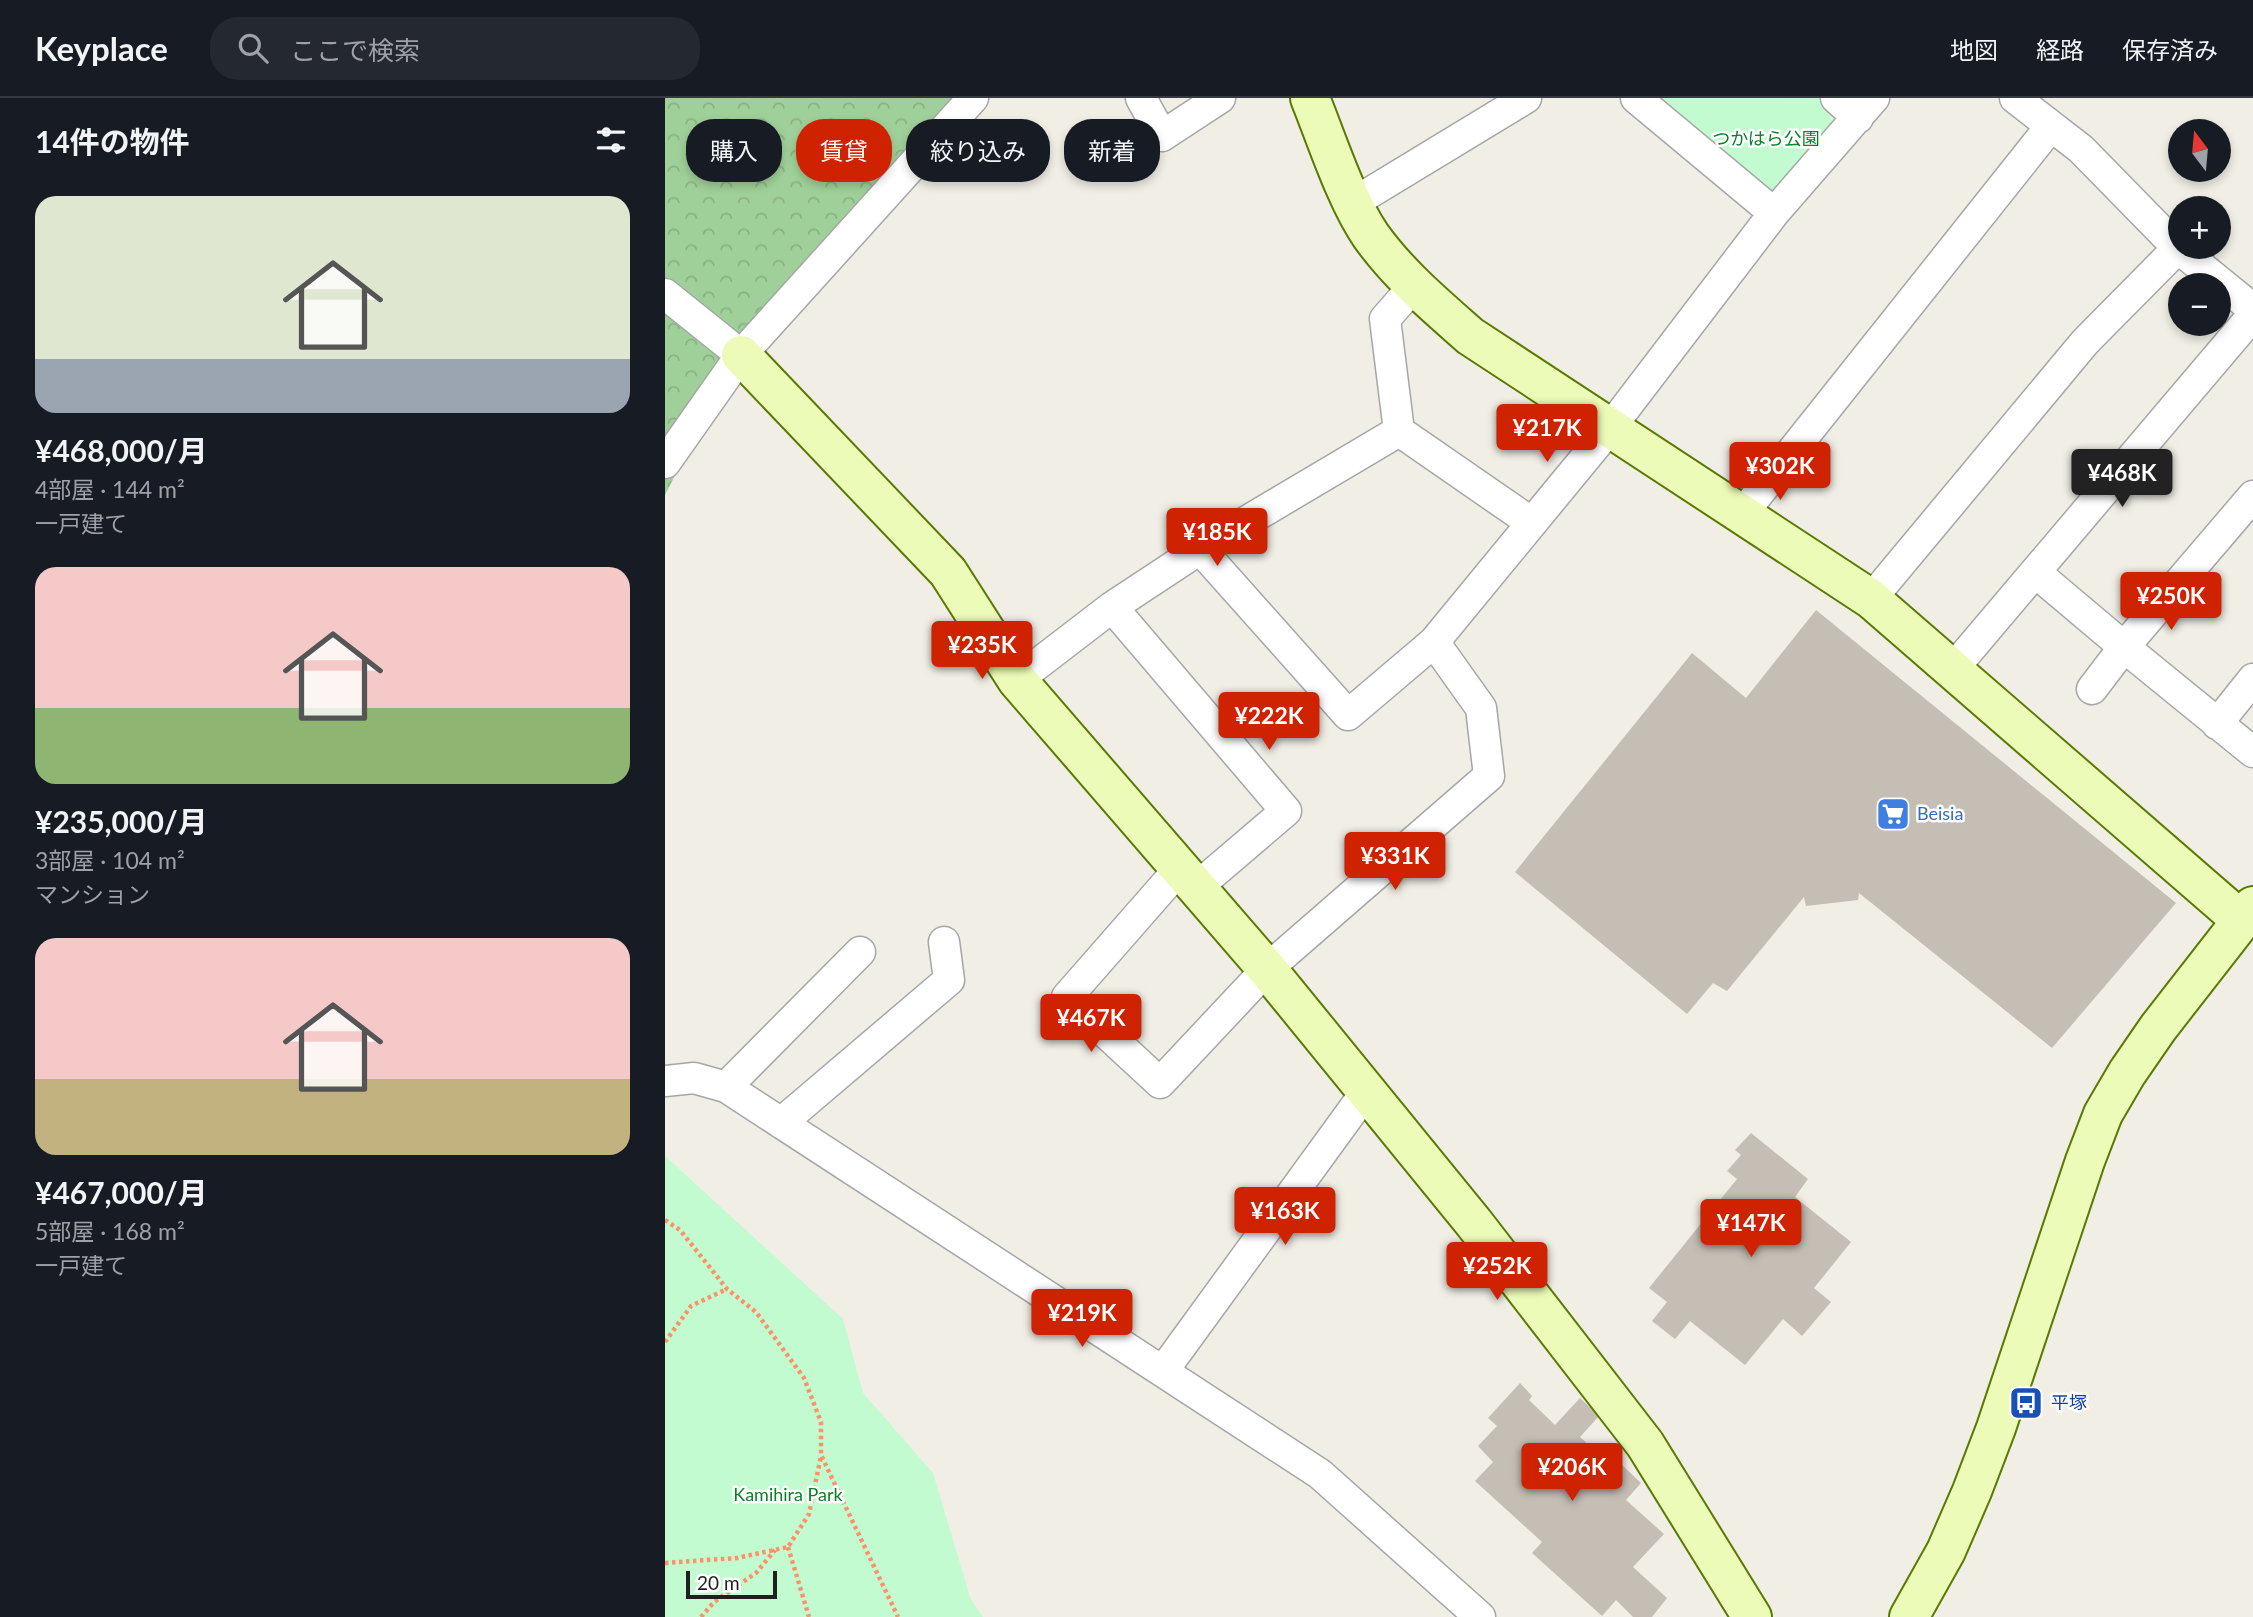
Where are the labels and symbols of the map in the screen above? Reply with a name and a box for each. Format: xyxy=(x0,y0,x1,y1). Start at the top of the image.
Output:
north arrow xyxy=(2168,119,2231,182)
park label: つかはら公園 xyxy=(1712,127,1820,149)
pin: ¥217K xyxy=(1498,404,1596,464)
pin: ¥302K xyxy=(1731,442,1829,502)
pin: ¥468K xyxy=(2073,450,2171,509)
pin: ¥185K xyxy=(1168,508,1266,568)
pin: ¥250K xyxy=(2122,573,2220,632)
pin: ¥235K xyxy=(933,622,1031,681)
pin: ¥222K xyxy=(1220,692,1318,752)
supermarket icon: Beisia xyxy=(1874,795,1912,833)
place label: Beisia xyxy=(1917,802,1963,824)
pin: ¥331K xyxy=(1346,832,1444,892)
pin: ¥467K xyxy=(1042,995,1140,1054)
pin: ¥163K xyxy=(1236,1188,1334,1247)
pin: ¥147K xyxy=(1702,1200,1800,1259)
pin: ¥252K xyxy=(1448,1242,1546,1302)
pin: ¥219K xyxy=(1033,1290,1131,1349)
bus stop icon: 平塚 xyxy=(2007,1384,2045,1422)
place label: 平塚 xyxy=(2051,1391,2087,1413)
pin: ¥206K xyxy=(1523,1444,1621,1503)
park label: Kamihira Park xyxy=(733,1483,844,1505)
scale bar xyxy=(686,1568,777,1600)

